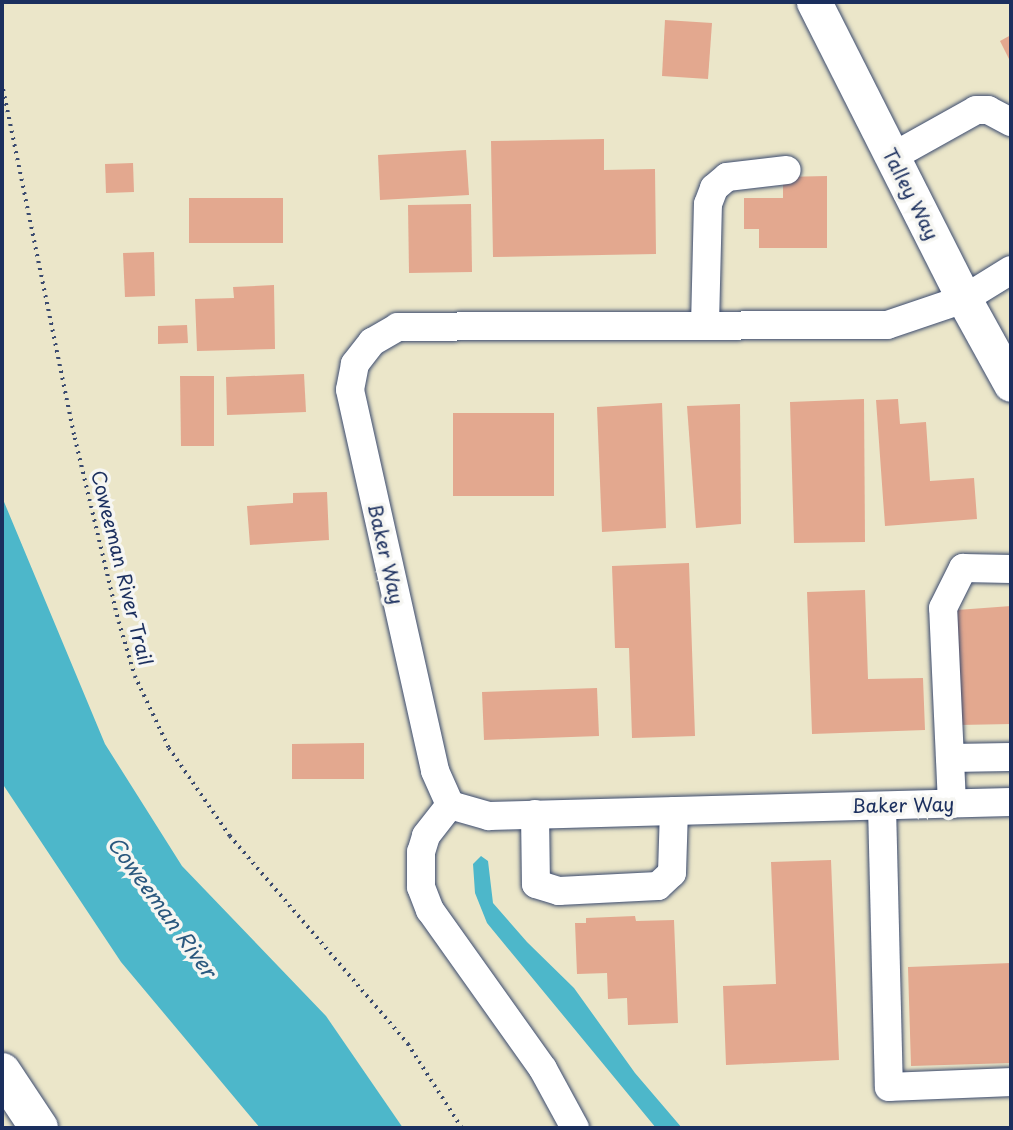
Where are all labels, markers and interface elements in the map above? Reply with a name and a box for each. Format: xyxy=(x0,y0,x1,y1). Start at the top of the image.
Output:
street label: Talley Way xyxy=(878,144,944,244)
street label: Coweeman River Trail xyxy=(87,468,157,668)
street label: Baker Way xyxy=(363,501,409,607)
street label: Baker Way xyxy=(851,793,955,817)
water label: Coweeman River xyxy=(103,831,223,981)

